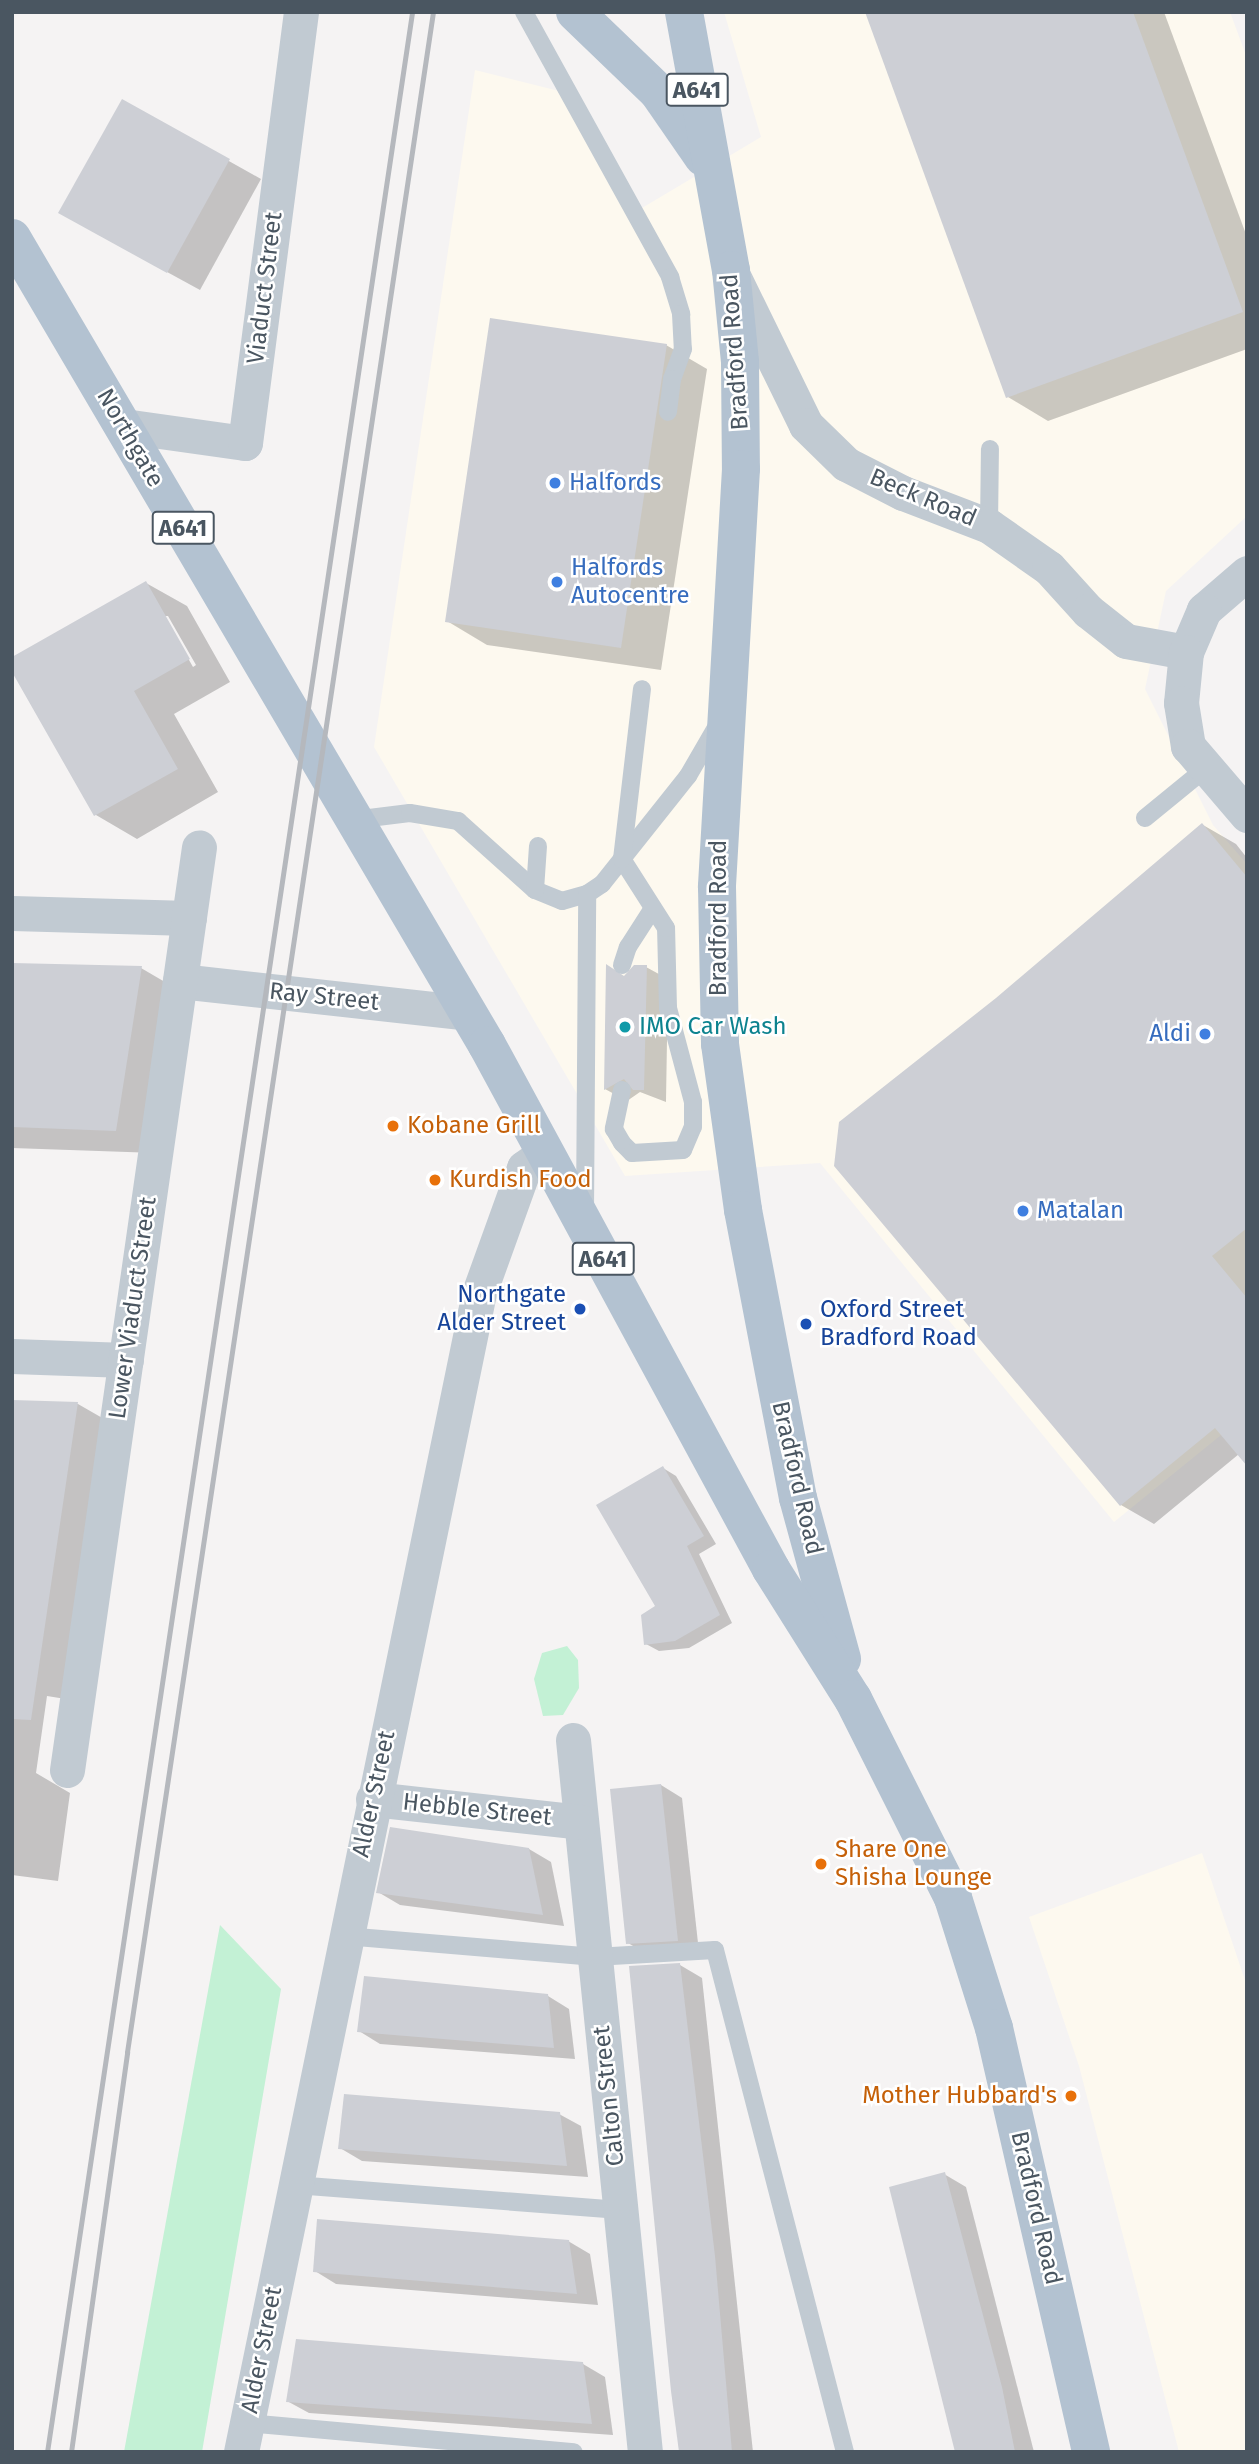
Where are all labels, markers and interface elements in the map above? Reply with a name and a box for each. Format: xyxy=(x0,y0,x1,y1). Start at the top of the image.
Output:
road number: A641 xyxy=(666,71,728,110)
street label: Viaduct Street xyxy=(241,210,289,366)
street label: Bradford Road xyxy=(715,273,755,431)
street label: Northgate xyxy=(90,384,170,492)
street label: Beck Road xyxy=(865,463,981,533)
place label: Halfords xyxy=(569,469,661,497)
marker: Halfords xyxy=(547,475,563,491)
road number: A641 xyxy=(152,508,214,548)
place label: Halfords Autocentre xyxy=(571,554,689,610)
marker: Halfords Autocentre xyxy=(549,574,565,590)
street label: Bradford Road xyxy=(705,840,733,996)
street label: Ray Street xyxy=(268,977,380,1017)
place label: IMO Car Wash xyxy=(639,1013,787,1041)
marker: IMO Car Wash xyxy=(617,1019,633,1035)
place label: Aldi xyxy=(1149,1020,1191,1048)
marker: Aldi xyxy=(1197,1026,1213,1042)
place label: Kobane Grill xyxy=(407,1112,541,1140)
marker: Kobane Grill xyxy=(385,1118,401,1134)
place label: Kurdish Food xyxy=(449,1166,592,1194)
marker: Kurdish Food xyxy=(427,1172,443,1188)
street label: Lower Viaduct Street xyxy=(103,1195,163,1421)
place label: Matalan xyxy=(1037,1197,1124,1225)
marker: Matalan xyxy=(1015,1203,1031,1219)
road number: A641 xyxy=(572,1240,634,1278)
place label: Northgate Alder Street xyxy=(437,1281,566,1337)
place label: Oxford Street Bradford Road xyxy=(820,1296,977,1352)
marker: Northgate Alder Street xyxy=(572,1301,588,1317)
marker: Oxford Street Bradford Road xyxy=(798,1316,814,1332)
street label: Bradford Road xyxy=(765,1398,829,1558)
street label: Alder Street xyxy=(347,1728,401,1860)
street label: Hebble Street xyxy=(401,1788,553,1832)
place label: Share One Shisha Lounge xyxy=(835,1836,992,1892)
marker: Share One Shisha Lounge xyxy=(813,1856,829,1872)
street label: Calton Street xyxy=(587,2024,631,2168)
place label: Mother Hubbard's xyxy=(862,2082,1057,2110)
marker: Mother Hubbard's xyxy=(1063,2088,1079,2104)
street label: Bradford Road xyxy=(1004,2128,1068,2288)
street label: Alder Street xyxy=(236,2284,288,2416)

